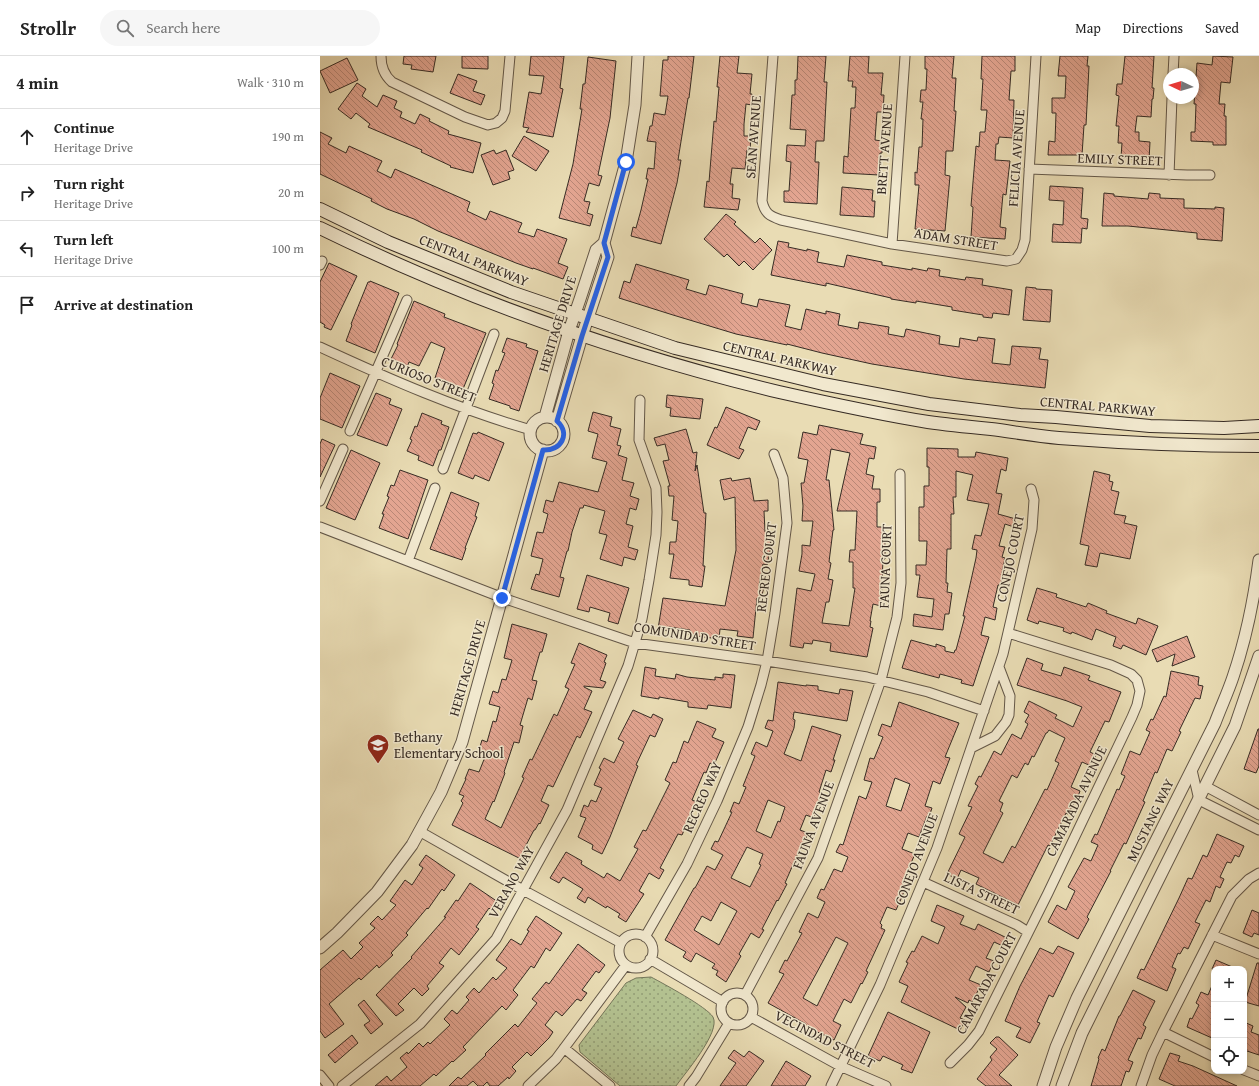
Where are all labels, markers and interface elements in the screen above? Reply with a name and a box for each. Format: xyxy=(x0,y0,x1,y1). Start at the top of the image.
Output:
search box xyxy=(100,10,380,46)
text: Strollr xyxy=(20,14,76,42)
icon: search xyxy=(114,17,136,39)
text: Search here xyxy=(146,17,220,38)
text: Map xyxy=(1075,18,1101,38)
text: Directions xyxy=(1123,18,1183,38)
text: Saved xyxy=(1205,18,1239,38)
north arrow xyxy=(1163,68,1199,104)
text: 4 min xyxy=(16,70,58,95)
text: Walk · 310 m xyxy=(237,73,304,92)
street label: SEAN AVENUE xyxy=(740,95,766,179)
street label: BRETT AVENUE xyxy=(871,103,897,195)
street label: FELICIA AVENUE xyxy=(1003,109,1029,207)
text: Continue xyxy=(54,117,115,138)
icon: ahead xyxy=(16,126,38,148)
text: 190 m xyxy=(272,127,304,146)
text: Heritage Drive xyxy=(54,138,133,157)
street label: EMILY STREET xyxy=(1077,148,1163,170)
route start xyxy=(617,153,635,171)
text: Turn right xyxy=(54,173,125,194)
icon: right xyxy=(16,182,38,204)
text: 20 m xyxy=(278,183,304,202)
text: Heritage Drive xyxy=(54,194,133,213)
street label: ADAM STREET xyxy=(913,223,999,256)
text: Turn left xyxy=(54,229,113,250)
street label: CENTRAL PARKWAY xyxy=(416,229,532,291)
icon: left xyxy=(16,238,38,260)
text: 100 m xyxy=(272,239,304,258)
text: Heritage Drive xyxy=(54,250,133,269)
street label: HERITAGE DRIVE xyxy=(533,273,581,375)
icon: arrive xyxy=(16,294,38,316)
text: Arrive at destination xyxy=(54,294,193,315)
street label: CENTRAL PARKWAY xyxy=(721,335,839,381)
street label: CURIOSO STREET xyxy=(378,351,480,407)
street label: CENTRAL PARKWAY xyxy=(1039,391,1157,421)
street label: CONEJO COURT xyxy=(991,512,1029,604)
street label: RECREO COURT xyxy=(751,521,781,613)
street label: FAUNA COURT xyxy=(874,523,896,609)
route end xyxy=(493,589,511,607)
street label: COMUNIDAD STREET xyxy=(633,616,758,656)
street label: HERITAGE DRIVE xyxy=(444,617,490,719)
place label: Bethany Elementary School xyxy=(394,727,504,763)
school or university icon: Bethany Elementary School xyxy=(365,732,391,765)
street label: CAMARADA AVENUE xyxy=(1040,742,1112,860)
street label: RECREO WAY xyxy=(677,758,727,836)
street label: MUSTANG WAY xyxy=(1121,775,1179,865)
street label: FAUNA AVENUE xyxy=(787,778,839,872)
street label: CONEJO AVENUE xyxy=(889,810,943,908)
street label: VERANO WAY xyxy=(483,842,539,922)
street label: LISTA STREET xyxy=(941,867,1023,919)
street label: CAMARADA COURT xyxy=(951,928,1021,1038)
map controls xyxy=(1211,966,1247,1074)
button: + xyxy=(1211,966,1247,1002)
button: − xyxy=(1211,1002,1247,1038)
street label: VECINDAD STREET xyxy=(771,1005,879,1073)
button: locate xyxy=(1211,1038,1247,1074)

